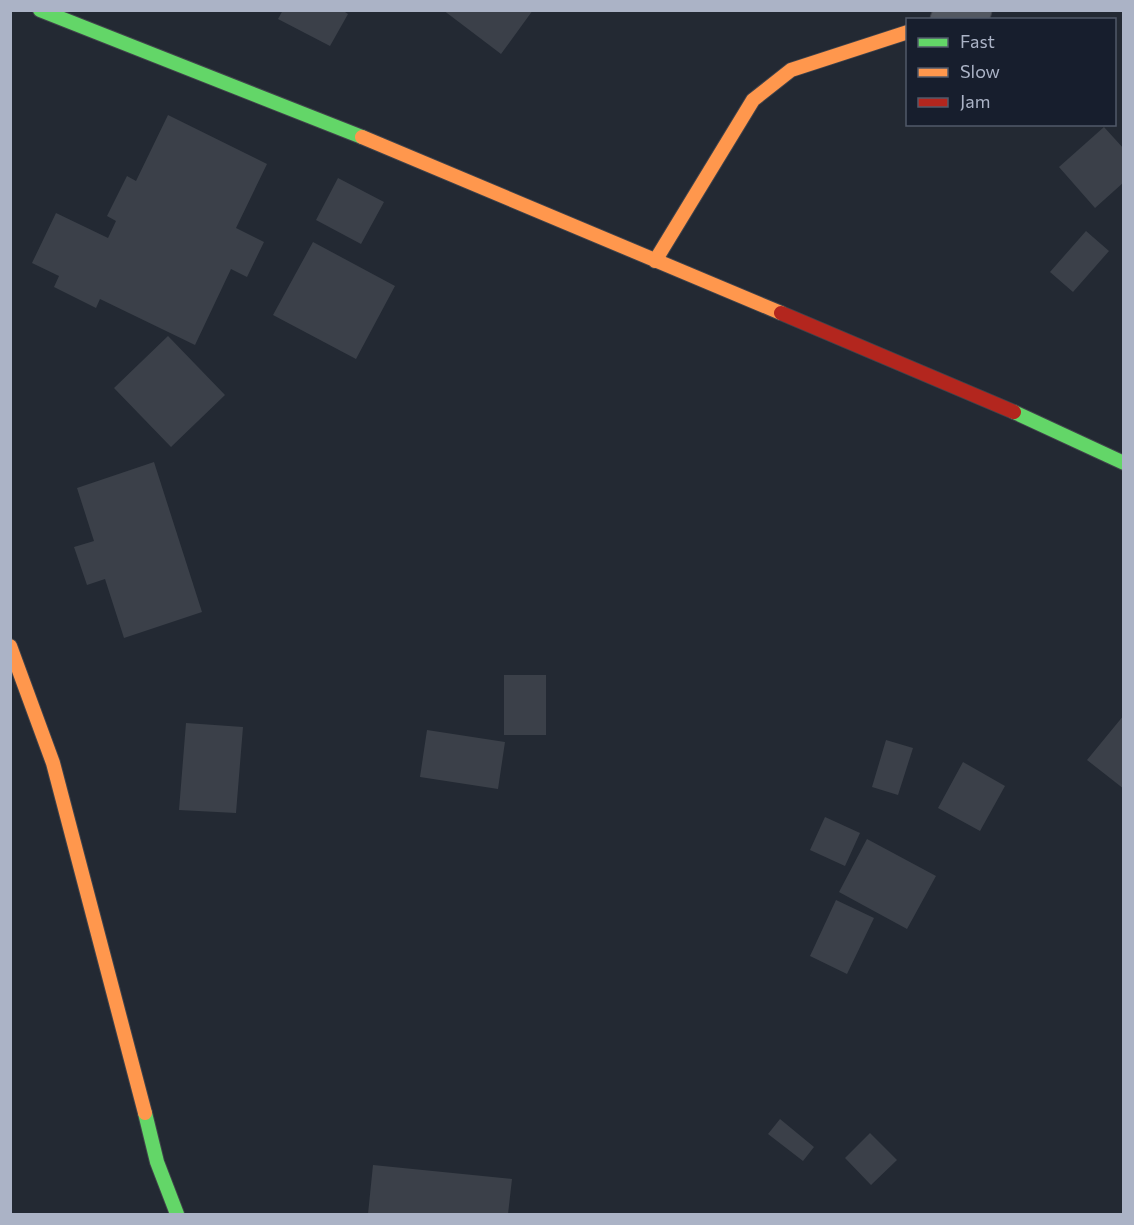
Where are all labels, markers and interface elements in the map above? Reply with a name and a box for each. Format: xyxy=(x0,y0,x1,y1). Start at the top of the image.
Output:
legend xyxy=(906,18,1116,126)
text: Fast xyxy=(960,30,995,52)
text: Slow xyxy=(960,60,1000,82)
text: Jam xyxy=(960,90,990,112)

